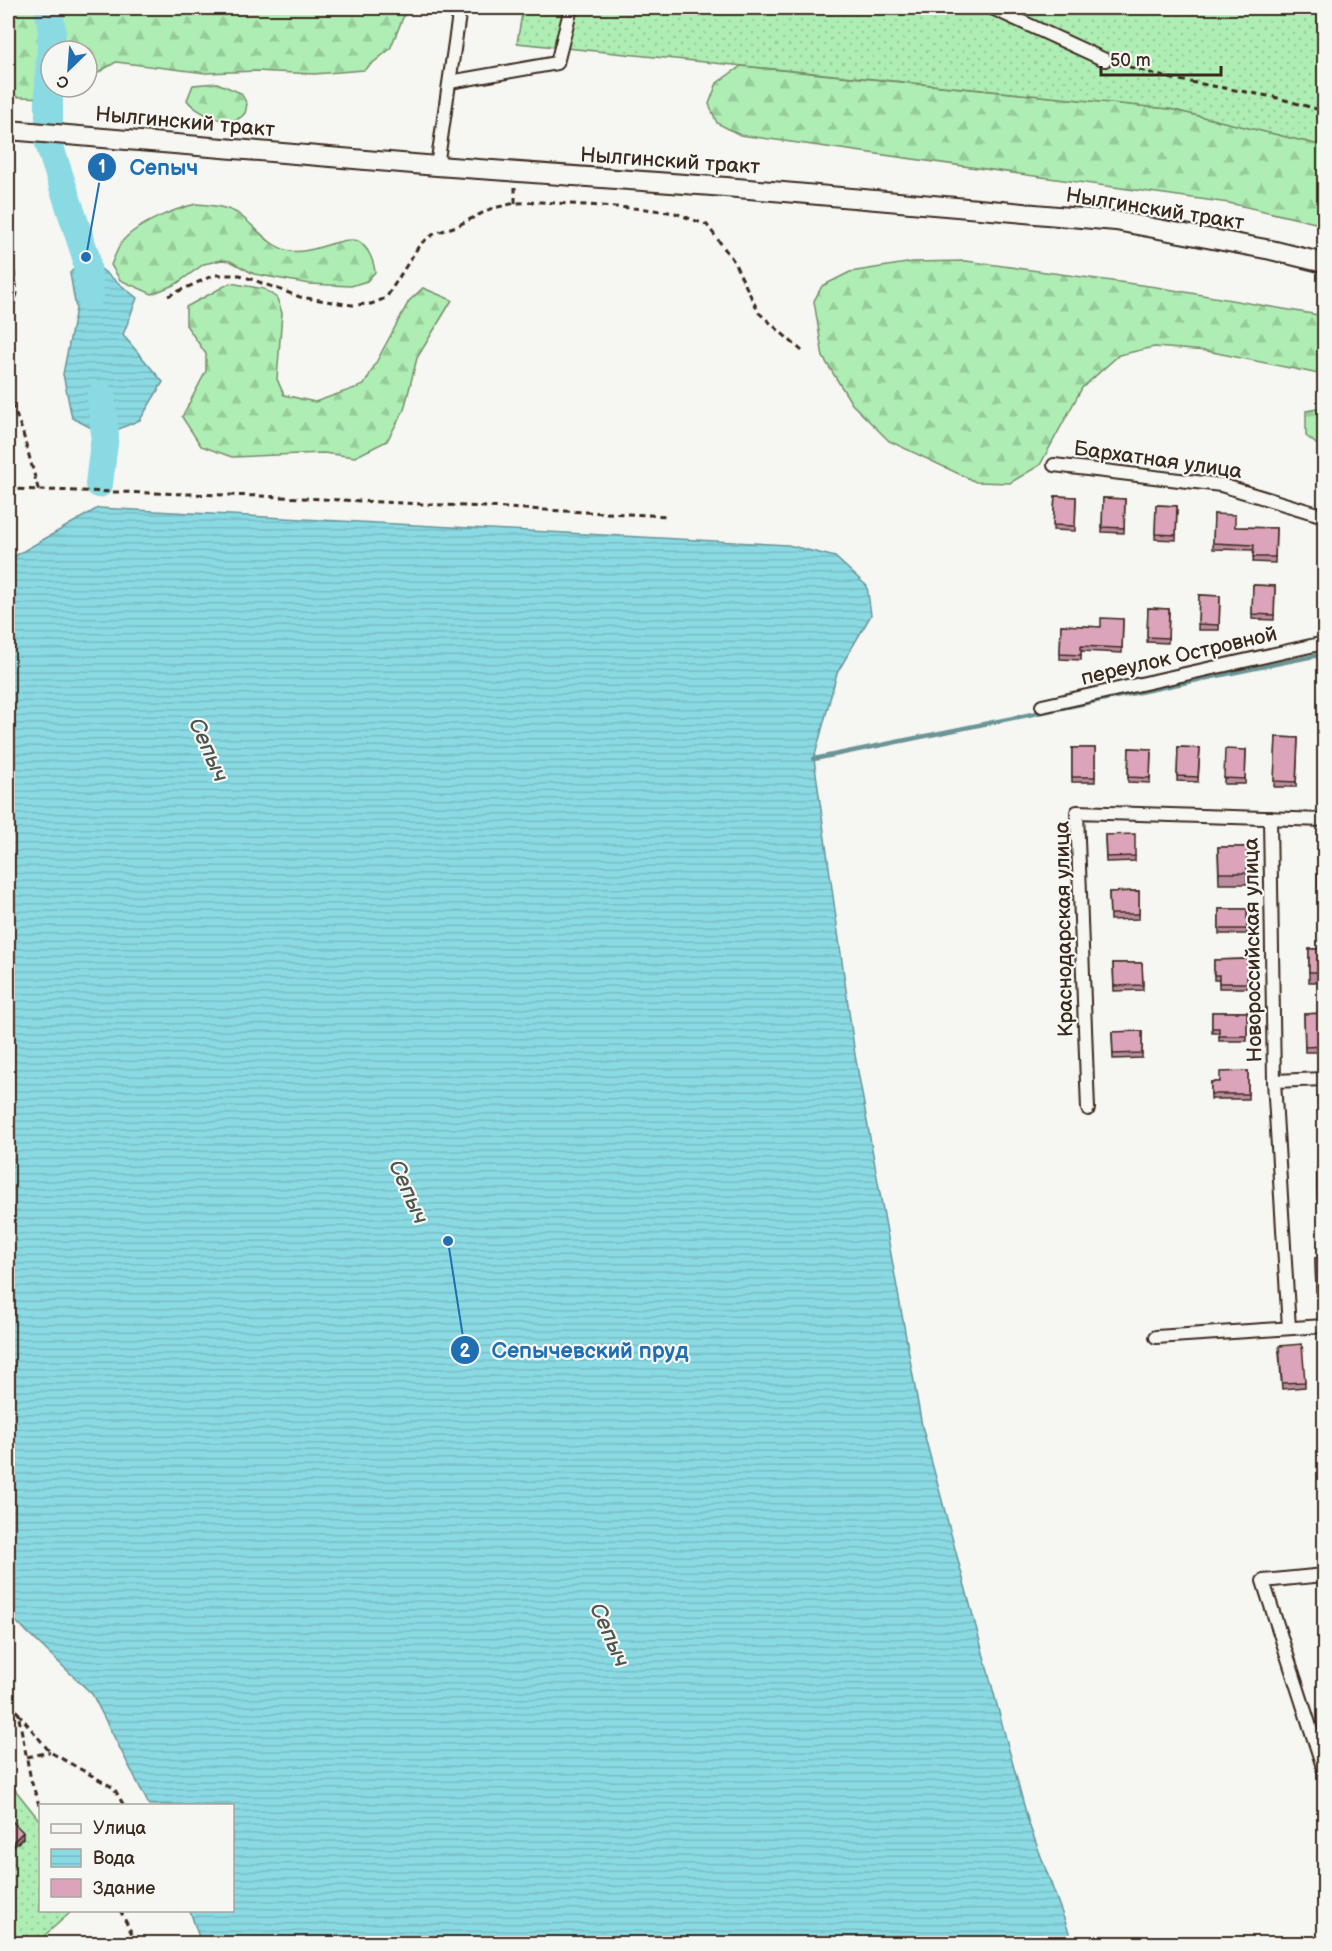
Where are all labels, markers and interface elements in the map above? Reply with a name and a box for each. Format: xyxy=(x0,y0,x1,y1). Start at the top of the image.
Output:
north arrow xyxy=(39,39,99,99)
scale bar xyxy=(1101,39,1221,77)
text: 50 m xyxy=(1110,50,1151,71)
text: С xyxy=(54,70,72,92)
street label: Нылгинский тракт xyxy=(94,102,276,142)
street label: Нылгинский тракт xyxy=(579,142,761,180)
callout: Сепыч xyxy=(87,147,210,187)
text: Сепыч xyxy=(130,155,198,182)
text: 1 xyxy=(98,157,106,178)
street label: Нылгинский тракт xyxy=(1064,183,1246,235)
street label: Бархатная улица xyxy=(1072,436,1244,484)
street label: переулок Островной xyxy=(1078,621,1280,691)
water label: Сепыч xyxy=(182,714,234,786)
street label: Краснодарская улица xyxy=(1050,820,1078,1037)
street label: Новороссийская улица xyxy=(1239,837,1267,1063)
water label: Сепыч xyxy=(382,1156,434,1228)
callout: Сепычевский пруд xyxy=(450,1330,700,1370)
text: Сепычевский пруд xyxy=(492,1338,689,1365)
text: 2 xyxy=(460,1341,471,1362)
water label: Сепыч xyxy=(583,1599,635,1671)
legend xyxy=(39,1804,234,1912)
text: Улица xyxy=(93,1818,147,1839)
text: Вода xyxy=(93,1848,135,1869)
text: Здание xyxy=(93,1878,155,1899)

